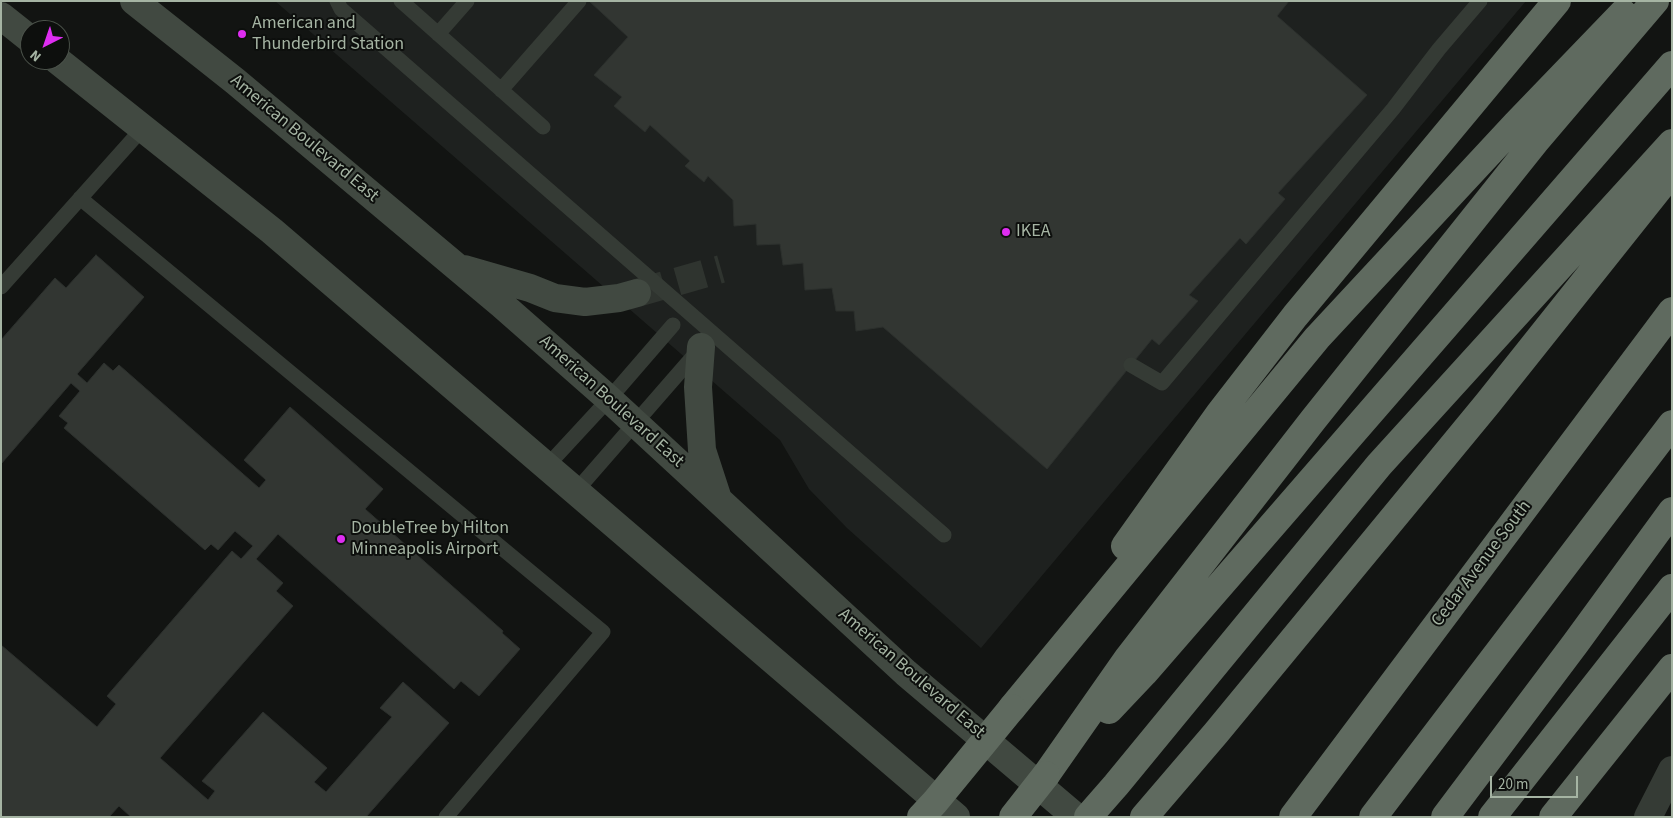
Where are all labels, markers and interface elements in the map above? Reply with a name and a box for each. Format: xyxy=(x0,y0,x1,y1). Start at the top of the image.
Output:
place label: American and Thunderbird Station xyxy=(252,13,404,56)
north arrow xyxy=(20,20,70,70)
marker: American and Thunderbird Station xyxy=(236,28,248,40)
text: N xyxy=(26,45,46,66)
street label: American Boulevard East xyxy=(225,71,383,207)
place label: IKEA xyxy=(1016,221,1050,243)
marker: IKEA xyxy=(1000,226,1012,238)
street label: American Boulevard East xyxy=(534,331,688,473)
street label: Cedar Avenue South xyxy=(1428,497,1536,631)
place label: DoubleTree by Hilton Minneapolis Airport xyxy=(351,518,509,560)
marker: DoubleTree by Hilton Minneapolis Airport xyxy=(335,533,347,545)
street label: American Boulevard East xyxy=(833,604,989,744)
scale bar xyxy=(1493,766,1580,798)
text: 20 m xyxy=(1498,774,1528,795)

